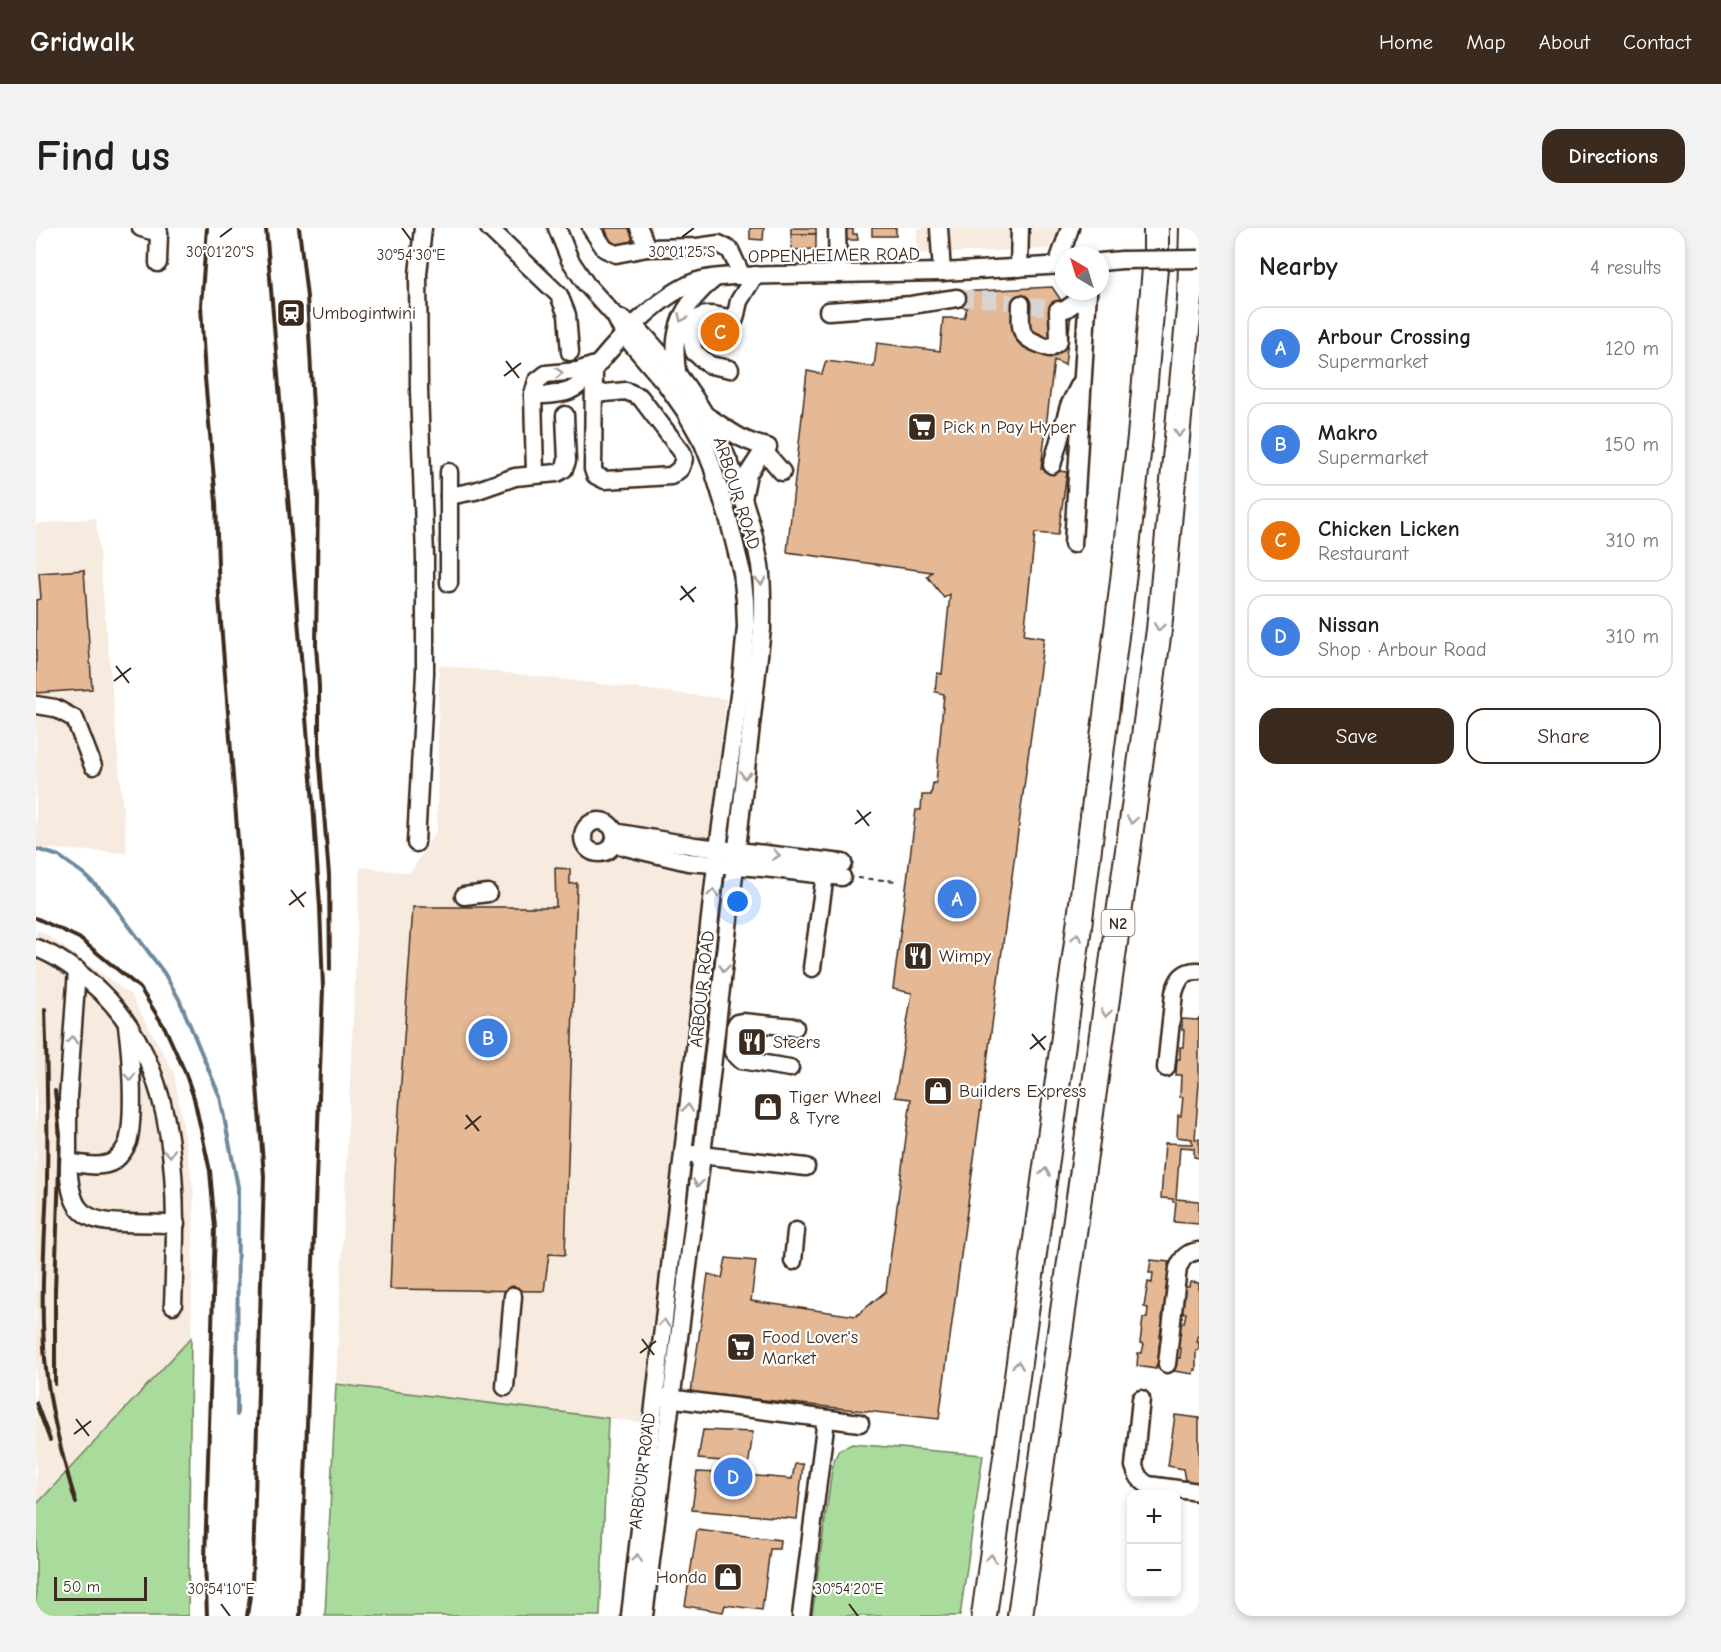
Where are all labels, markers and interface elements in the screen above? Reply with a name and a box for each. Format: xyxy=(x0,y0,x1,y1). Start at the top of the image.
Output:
text: Gridwalk xyxy=(30,26,134,58)
text: Home xyxy=(1379,30,1433,54)
text: Map xyxy=(1466,30,1506,54)
text: About xyxy=(1539,30,1590,54)
text: Contact xyxy=(1623,30,1691,54)
button: Directions xyxy=(1542,129,1685,183)
text: Find us xyxy=(36,132,170,181)
text: 30°01'20"S xyxy=(186,243,254,261)
text: 30°01'25"S xyxy=(649,243,715,261)
street label: OPPENHEIMER ROAD xyxy=(748,243,920,268)
text: 30°54'30"E xyxy=(377,246,445,264)
north arrow xyxy=(1055,246,1109,300)
text: Nearby xyxy=(1259,252,1338,282)
text: 4 results xyxy=(1590,256,1661,279)
station icon: Umbogintwini xyxy=(275,297,307,329)
place label: Umbogintwini xyxy=(312,303,416,324)
pin: C xyxy=(700,310,740,354)
one-way arrow xyxy=(678,311,690,322)
text: Arbour Crossing xyxy=(1318,324,1471,350)
text: A xyxy=(1275,337,1286,360)
text: 120 m xyxy=(1605,337,1659,360)
text: Supermarket xyxy=(1318,350,1428,373)
one-way arrow xyxy=(555,367,564,380)
supermarket icon: Pick n Pay Hyper xyxy=(906,411,938,443)
place label: Pick n Pay Hyper xyxy=(943,417,1077,438)
text: Makro xyxy=(1318,420,1378,446)
one-way arrow xyxy=(1173,428,1186,437)
text: B xyxy=(1274,433,1287,456)
text: 150 m xyxy=(1605,433,1659,456)
street label: ARBOUR ROAD xyxy=(708,434,765,552)
text: Supermarket xyxy=(1318,446,1428,469)
text: Chicken Licken xyxy=(1318,516,1460,542)
text: C xyxy=(1274,529,1287,552)
text: 310 m xyxy=(1606,529,1659,552)
text: Restaurant xyxy=(1318,542,1408,565)
one-way arrow xyxy=(754,576,767,585)
text: Nissan xyxy=(1318,612,1380,638)
one-way arrow xyxy=(1153,622,1166,632)
text: D xyxy=(1274,625,1287,648)
text: 310 m xyxy=(1606,625,1659,648)
text: Shop · Arbour Road xyxy=(1318,638,1487,661)
button: Save xyxy=(1259,708,1454,764)
button: Share xyxy=(1466,708,1661,764)
one-way arrow xyxy=(739,770,752,779)
one-way arrow xyxy=(1127,816,1139,825)
one-way arrow xyxy=(771,848,780,861)
pin: A xyxy=(938,876,976,922)
your location xyxy=(723,887,752,916)
one-way arrow xyxy=(706,889,719,898)
road number: N2 xyxy=(1102,910,1134,936)
street label: ARBOUR ROAD xyxy=(686,930,719,1048)
one-way arrow xyxy=(1071,932,1083,942)
restaurant icon: Wimpy xyxy=(902,940,934,972)
place label: Wimpy xyxy=(939,946,992,967)
one-way arrow xyxy=(718,964,731,973)
one-way arrow xyxy=(1100,1009,1112,1018)
pin: B xyxy=(468,1016,508,1060)
restaurant icon: Steers xyxy=(736,1026,768,1058)
place label: Steers xyxy=(773,1032,820,1053)
one-way arrow xyxy=(65,1036,78,1045)
one-way arrow xyxy=(124,1073,137,1082)
shop icon: Builders Express xyxy=(922,1075,954,1107)
place label: Builders Express xyxy=(959,1081,1086,1102)
place label: Tiger Wheel & Tyre xyxy=(789,1087,881,1129)
shop icon: Tiger Wheel & Tyre xyxy=(752,1091,784,1123)
one-way arrow xyxy=(681,1103,694,1112)
one-way arrow xyxy=(164,1148,176,1158)
one-way arrow xyxy=(1038,1167,1050,1176)
one-way arrow xyxy=(693,1178,705,1188)
one-way arrow xyxy=(657,1318,670,1327)
place label: Food Lover's Market xyxy=(762,1327,858,1369)
supermarket icon: Food Lover's Market xyxy=(725,1331,757,1363)
one-way arrow xyxy=(1011,1360,1024,1369)
street label: ARBOUR ROAD xyxy=(625,1412,660,1530)
pin: D xyxy=(714,1454,752,1500)
map controls xyxy=(1127,1490,1181,1598)
button: + xyxy=(1127,1490,1181,1544)
button: − xyxy=(1127,1544,1181,1598)
one-way arrow xyxy=(630,1553,642,1562)
one-way arrow xyxy=(985,1553,997,1563)
shop icon: Honda xyxy=(712,1561,744,1593)
place label: Honda xyxy=(656,1567,707,1588)
scale bar xyxy=(54,1574,147,1602)
text: 50 m xyxy=(63,1578,100,1596)
text: 30°54'10"E xyxy=(187,1580,255,1598)
text: 30°54'20"E xyxy=(815,1580,883,1598)

